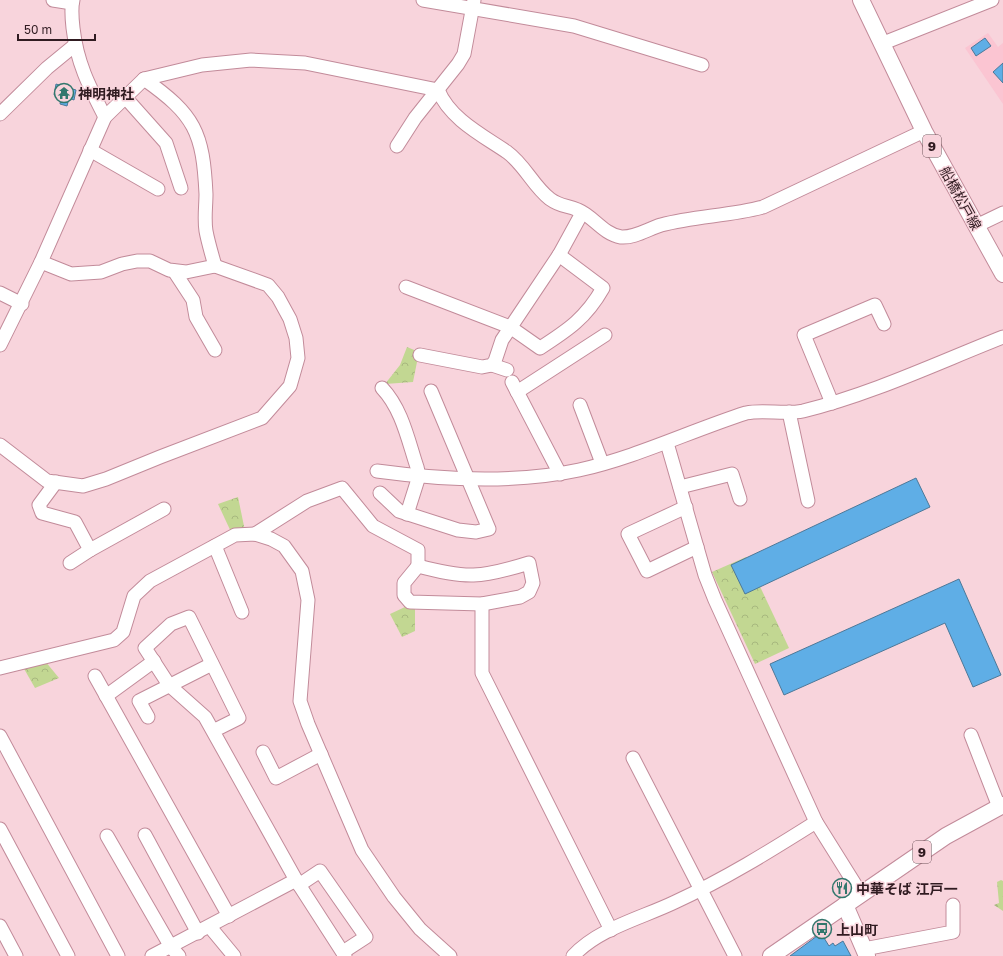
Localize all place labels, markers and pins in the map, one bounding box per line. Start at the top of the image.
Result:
temple icon: 神明神社 [53,82,75,104]
place label: 神明神社 [78,85,134,102]
restaurant icon: 中華そば 江戸一 [831,877,853,899]
place label: 中華そば 江戸一 [856,880,958,897]
bus stop icon: 上山町 [811,918,833,940]
place label: 上山町 [836,921,878,938]

